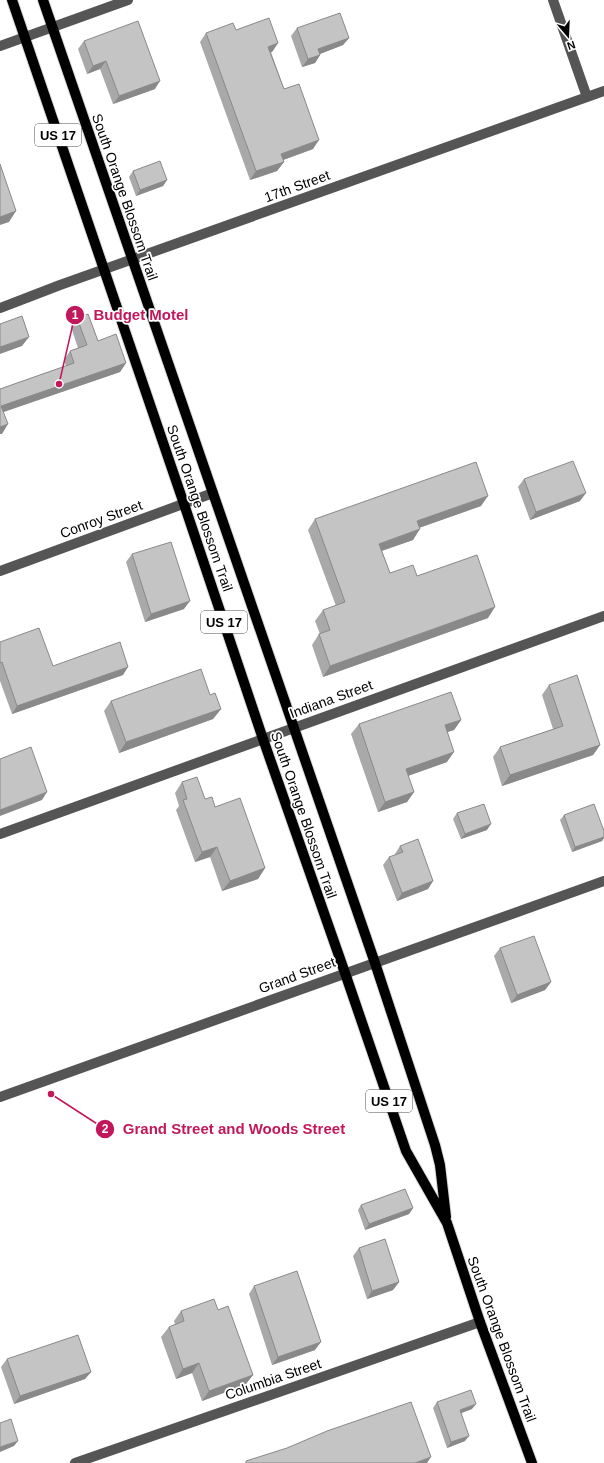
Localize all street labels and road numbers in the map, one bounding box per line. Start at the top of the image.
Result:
street label: South Orange Blossom Trail [89,112,161,282]
road number: US 17 [35,124,81,146]
street label: 17th Street [262,167,332,205]
street label: South Orange Blossom Trail [164,423,236,593]
street label: Conroy Street [58,497,144,541]
road number: US 17 [201,611,247,633]
street label: Indiana Street [287,677,375,721]
street label: South Orange Blossom Trail [268,730,340,900]
street label: Grand Street [257,954,337,996]
road number: US 17 [366,1090,412,1112]
street label: South Orange Blossom Trail [465,1254,539,1424]
street label: Columbia Street [223,1355,323,1403]

